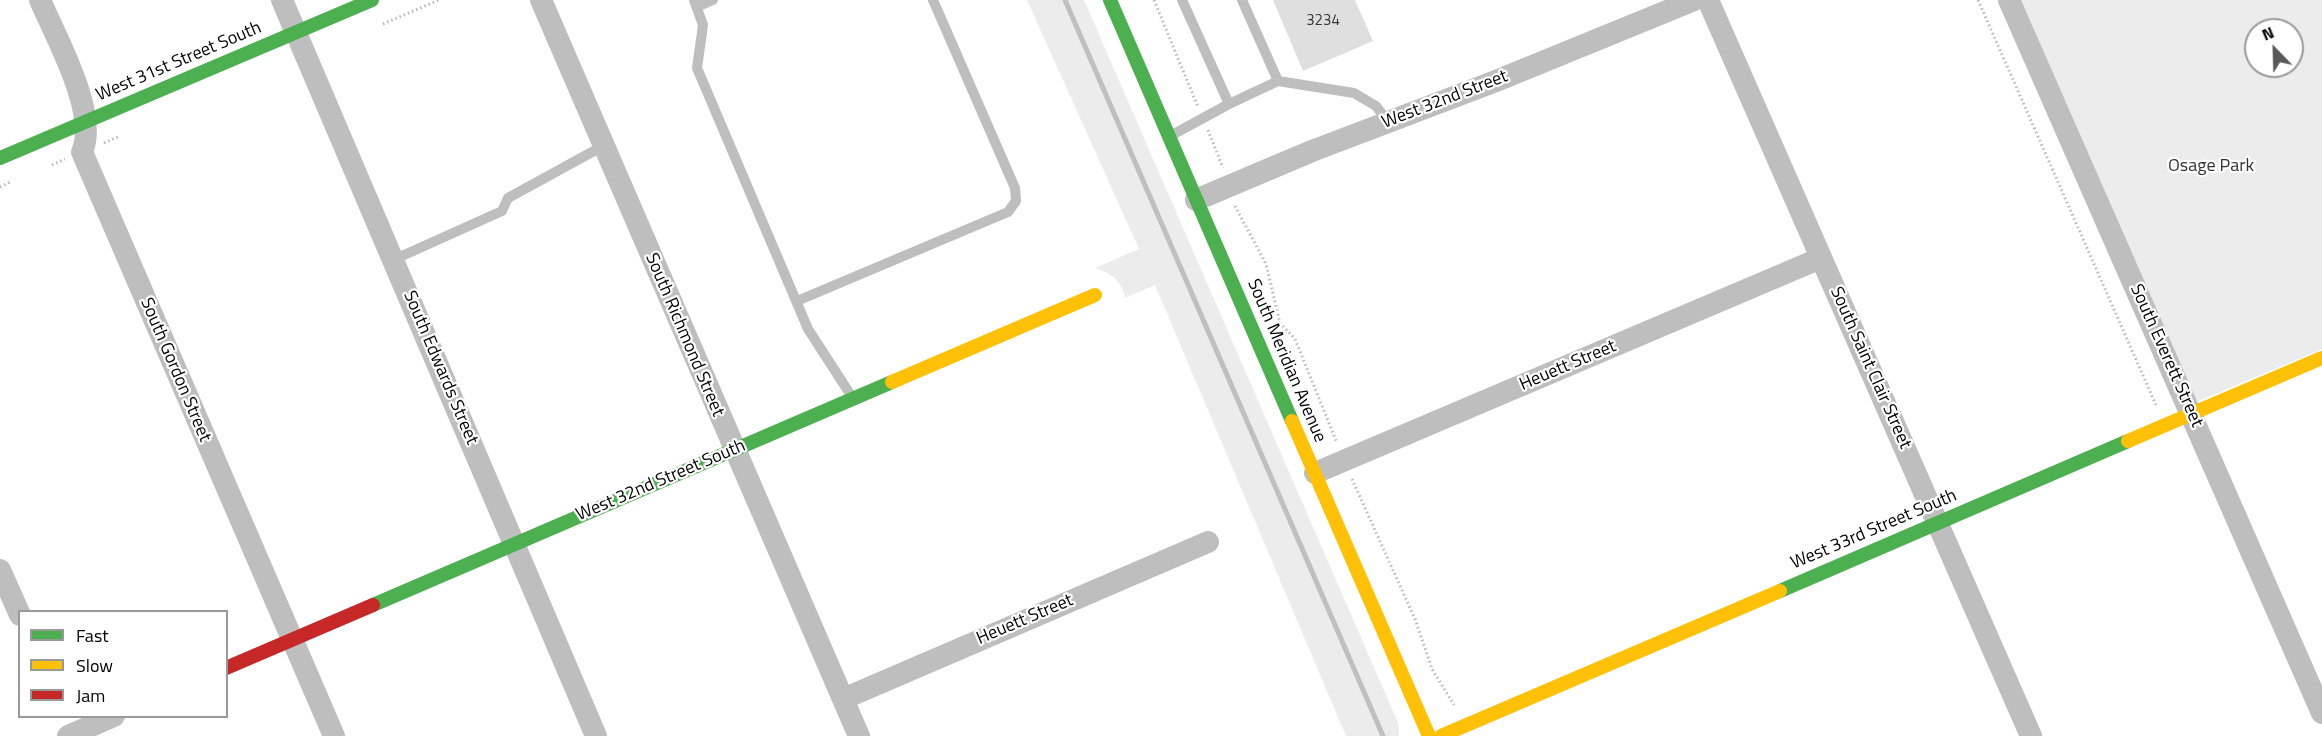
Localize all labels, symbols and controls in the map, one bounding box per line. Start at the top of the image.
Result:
house number: 3234 [1306,12,1340,30]
street label: West 31st Street South [93,17,265,107]
north arrow [2244,18,2304,78]
text: N [2258,20,2278,46]
street label: West 32nd Street [1379,66,1511,134]
park label: Osage Park [2168,156,2254,178]
street label: South Richmond Street [640,250,728,420]
street label: South Meridian Avenue [1242,276,1330,446]
street label: South Everett Street [2125,281,2207,431]
street label: South Saint Clair Street [1825,284,1915,452]
street label: South Edwards Street [398,288,482,448]
street label: South Gordon Street [135,295,215,445]
street label: Heuett Street [1516,336,1620,396]
street label: West 32nd Street South [573,436,749,526]
street label: West 33rd Street South [1788,485,1960,575]
street label: Heuett Street [973,590,1077,650]
legend [18,610,228,718]
text: Fast [76,622,109,649]
text: Slow [76,652,113,679]
text: Jam [76,682,105,709]

